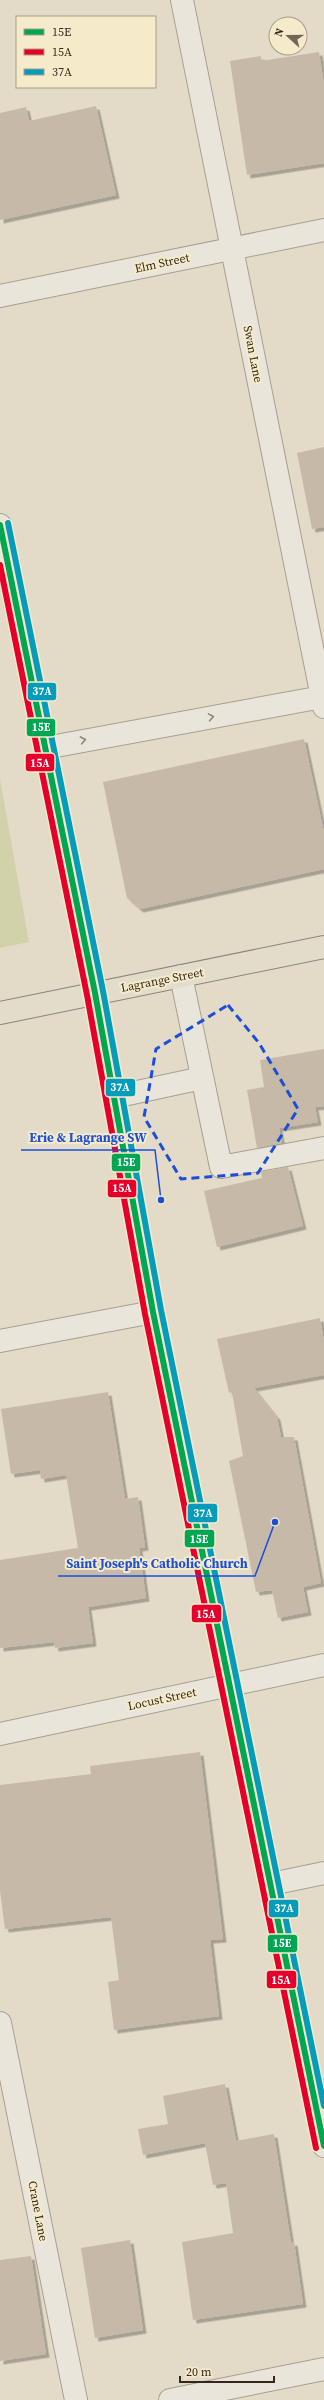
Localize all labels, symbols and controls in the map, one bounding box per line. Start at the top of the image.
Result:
legend [16,16,156,88]
north arrow [268,16,308,56]
text: 15E [52,24,71,40]
text: N [271,26,288,39]
text: 15A [52,44,72,60]
text: 37A [52,64,72,80]
street label: Elm Street [133,249,191,277]
street label: Swan Lane [240,324,266,384]
line badge: 37A [27,682,57,701]
text: 37A [32,684,52,699]
one-way arrow [208,713,214,721]
line badge: 15E [26,718,56,737]
text: 15E [32,720,51,735]
one-way arrow [80,736,87,745]
line badge: 15A [25,753,55,772]
text: 15A [30,756,50,771]
street label: Lagrange Street [119,964,205,996]
line badge: 37A [105,1078,136,1097]
text: 37A [110,1080,130,1095]
callout: Erie & Lagrange SW [21,1125,155,1150]
text: Erie & Lagrange SW [29,1129,147,1146]
line badge: 15E [111,1153,141,1172]
text: 15E [117,1155,136,1170]
line badge: 15A [107,1179,137,1198]
text: 15A [112,1181,132,1196]
line badge: 37A [187,1503,218,1523]
text: 37A [193,1506,213,1521]
line badge: 15E [184,1529,215,1548]
text: 15E [190,1532,209,1547]
callout: Saint Joseph's Catholic Church [58,1551,255,1576]
text: Saint Joseph's Catholic Church [66,1555,248,1572]
line badge: 15A [191,1604,222,1623]
text: 15A [196,1607,216,1622]
street label: Locust Street [126,1684,198,1714]
line badge: 37A [268,1899,299,1918]
text: 37A [274,1901,294,1916]
line badge: 15E [267,1934,298,1953]
text: 15E [273,1936,292,1951]
line badge: 15A [266,1970,297,1989]
text: 15A [271,1973,291,1988]
street label: Crane Lane [24,2179,52,2243]
scale bar [180,2358,274,2384]
text: 20 m [186,2364,212,2380]

